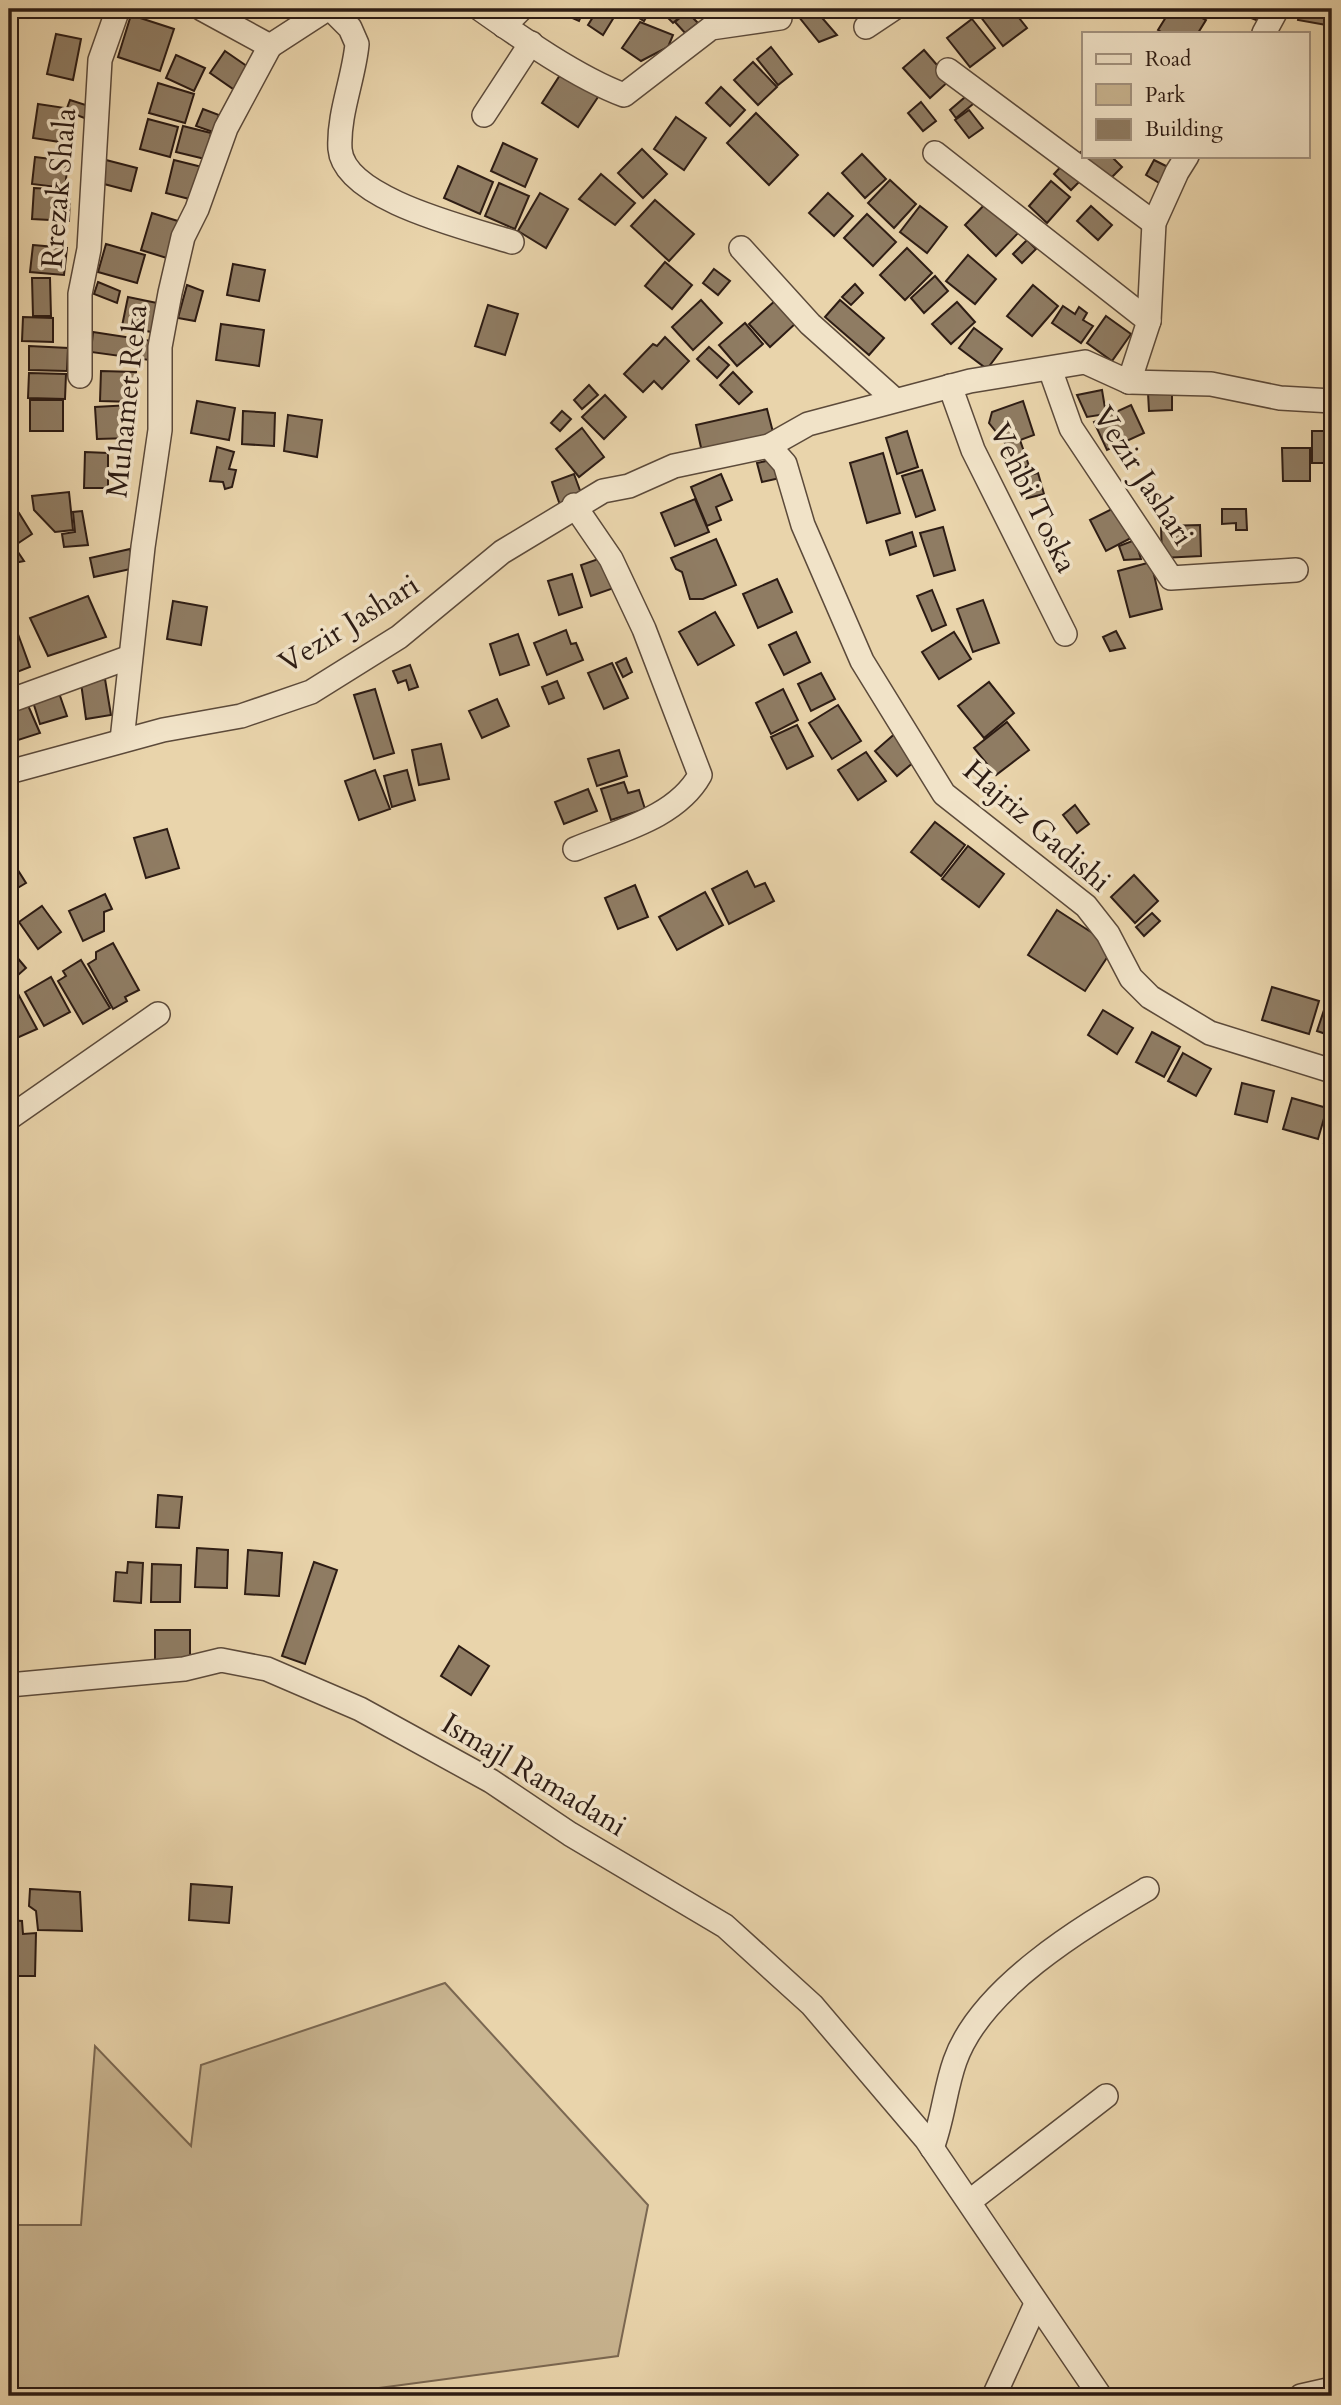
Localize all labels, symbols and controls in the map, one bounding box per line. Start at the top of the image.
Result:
legend [1082,32,1310,158]
text: Road [1145,45,1191,74]
text: Park [1145,81,1186,110]
street label: Rrezak Shala [32,106,86,270]
text: Building [1145,115,1223,144]
street label: Muhamet Reka [96,302,158,500]
street label: Vezir Jashari [1083,398,1203,554]
street label: Vehbi Toska [979,416,1087,580]
street label: Vezir Jashari [271,565,427,683]
street label: Hajriz Gadishi [954,750,1120,902]
street label: Ismajl Ramadani [434,1704,634,1846]

